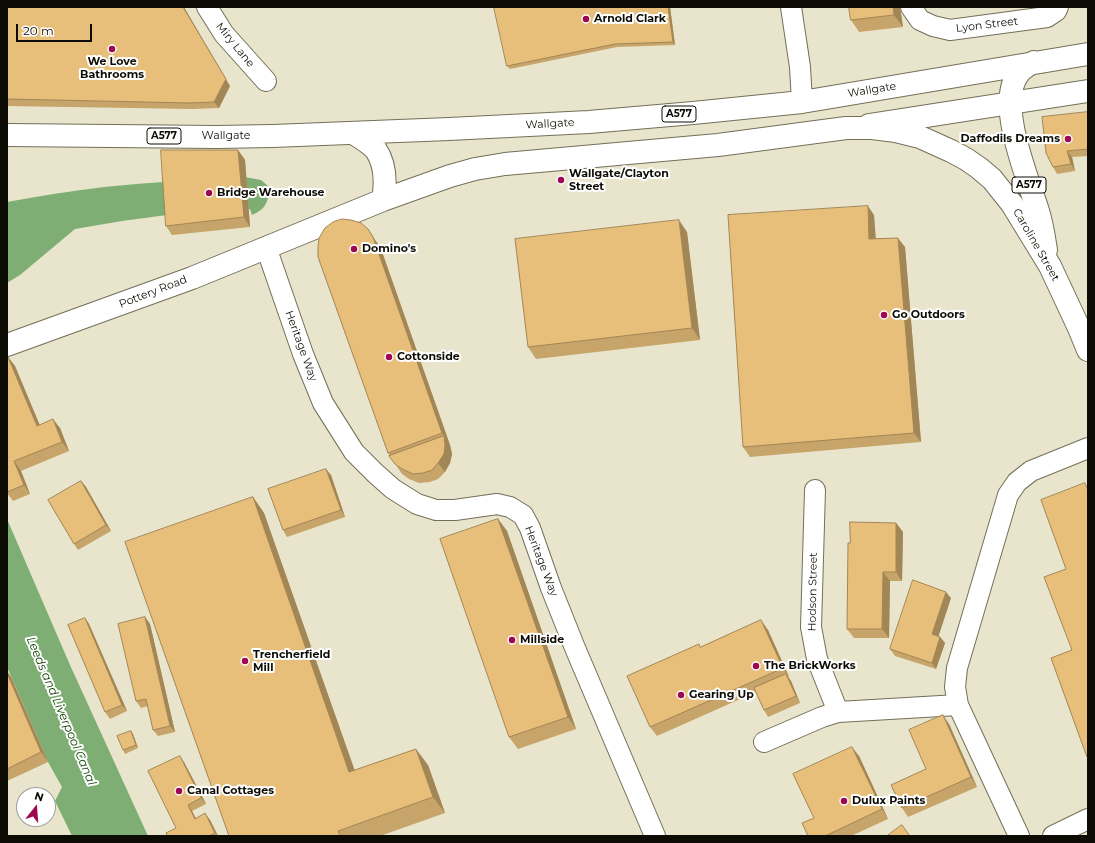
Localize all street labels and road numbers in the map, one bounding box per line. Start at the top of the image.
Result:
street label: Lyon Street [955,15,1019,35]
street label: Miry Lane [213,20,257,70]
street label: Wallgate [847,80,897,100]
road number: A577 [662,106,696,122]
street label: Wallgate [525,116,575,132]
road number: A577 [147,128,181,144]
street label: Wallgate [202,129,250,143]
road number: A577 [1012,177,1046,193]
street label: Caroline Street [1010,206,1062,284]
street label: Pottery Road [117,273,189,311]
street label: Heritage Way [282,309,320,383]
street label: Heritage Way [522,524,560,598]
street label: Hodson Street [806,552,820,632]

